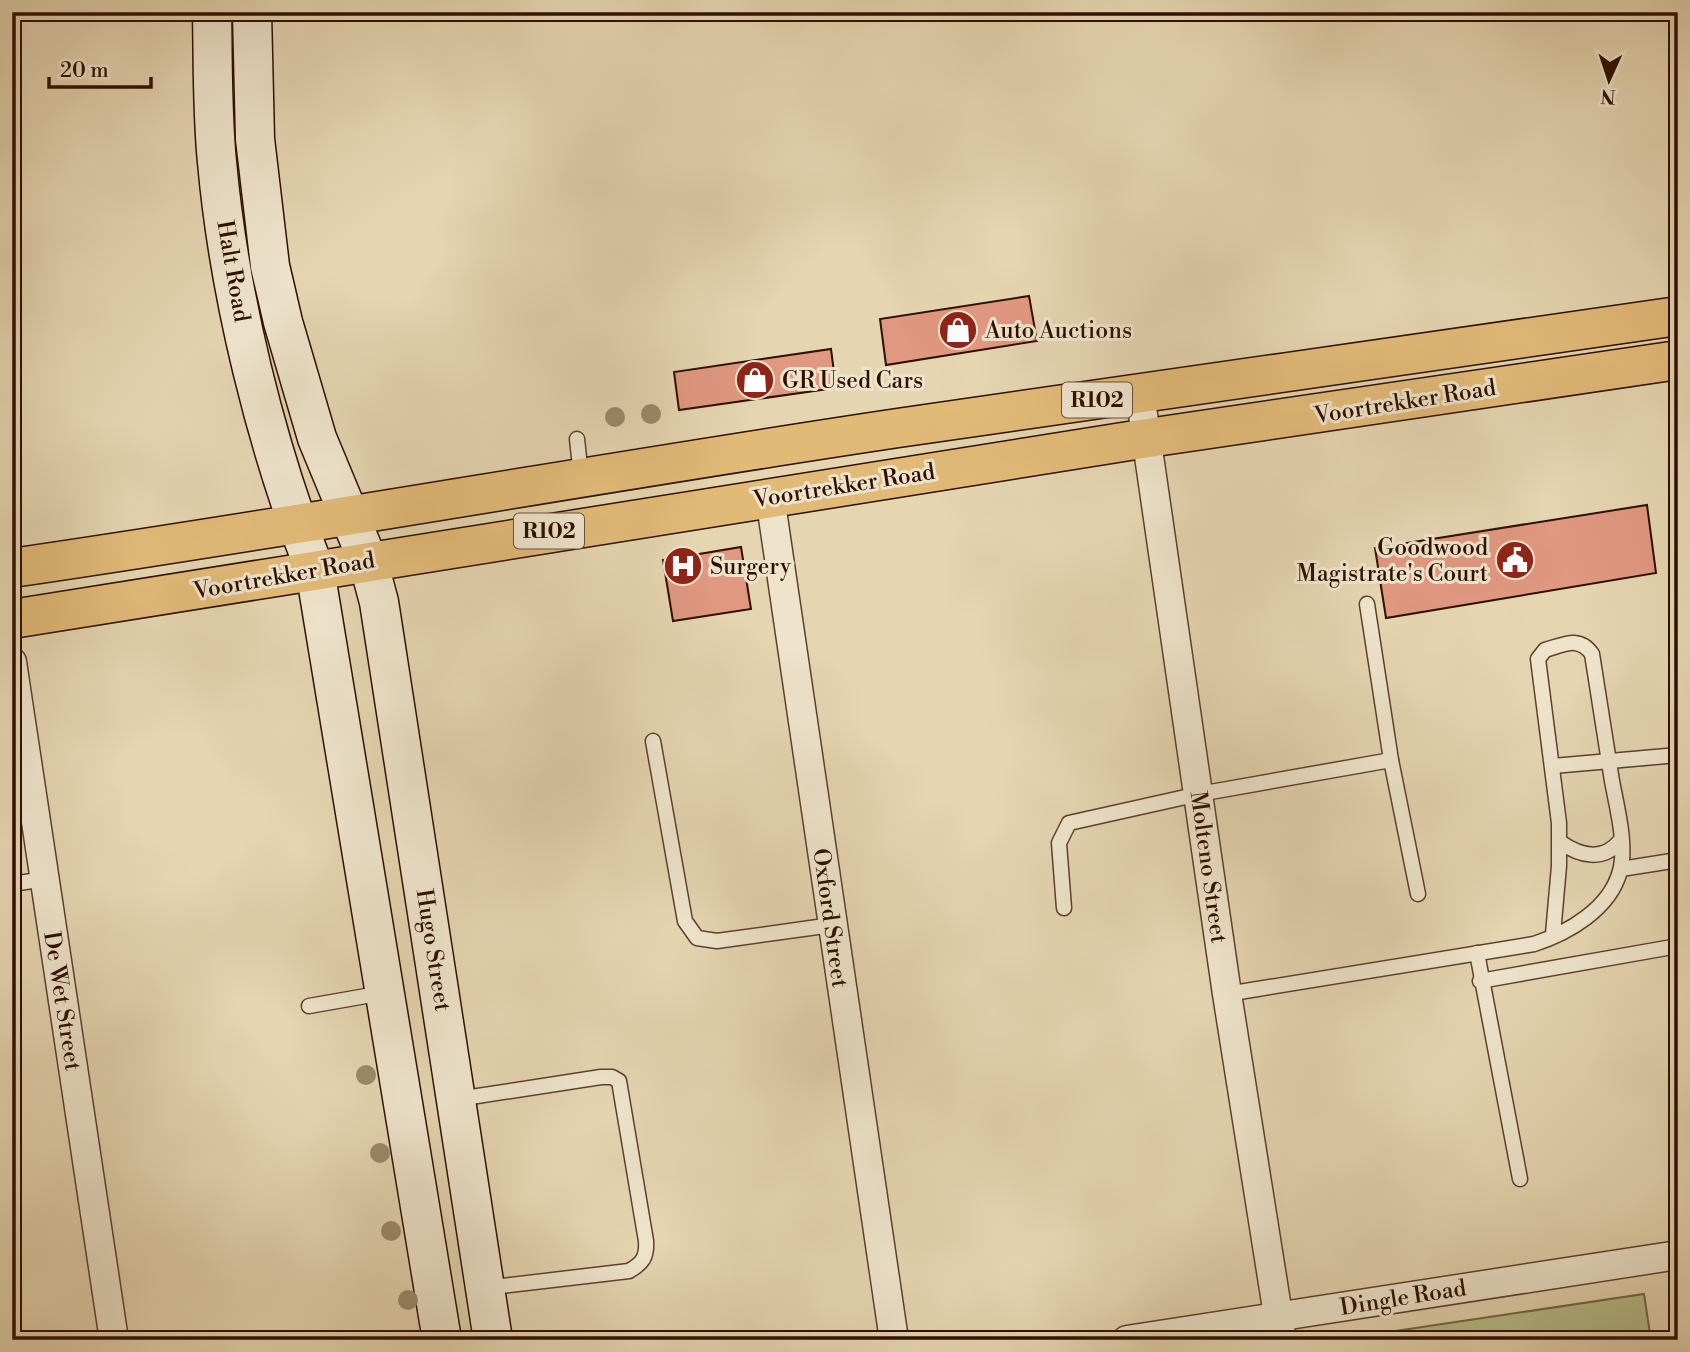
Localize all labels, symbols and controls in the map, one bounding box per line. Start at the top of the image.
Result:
scale bar [49,46,150,90]
north arrow [1574,46,1644,116]
text: 20 m [60,58,109,84]
text: N [1600,84,1616,108]
street label: Halt Road [210,218,256,324]
shop icon: Auto Auctions [937,309,979,351]
place label: Auto Auctions [984,317,1132,345]
shop icon: GR Used Cars [734,359,776,401]
place label: GR Used Cars [782,367,923,395]
street label: Voortrekker Road [1311,374,1498,430]
road number: R102 [1062,382,1132,418]
street label: Voortrekker Road [750,458,937,514]
road number: R102 [514,514,584,548]
place label: Goodwood Magistrate's Court [1297,534,1488,588]
public building icon: Goodwood Magistrate's Court [1494,539,1536,581]
hospital icon: Surgery [662,545,704,587]
street label: Voortrekker Road [190,546,377,606]
place label: Surgery [710,553,792,581]
street label: Molteno Street [1183,789,1233,945]
street label: Oxford Street [806,847,854,990]
street label: Hugo Street [410,887,457,1013]
street label: De Wet Street [37,930,87,1073]
street label: Dingle Road [1338,1274,1468,1322]

